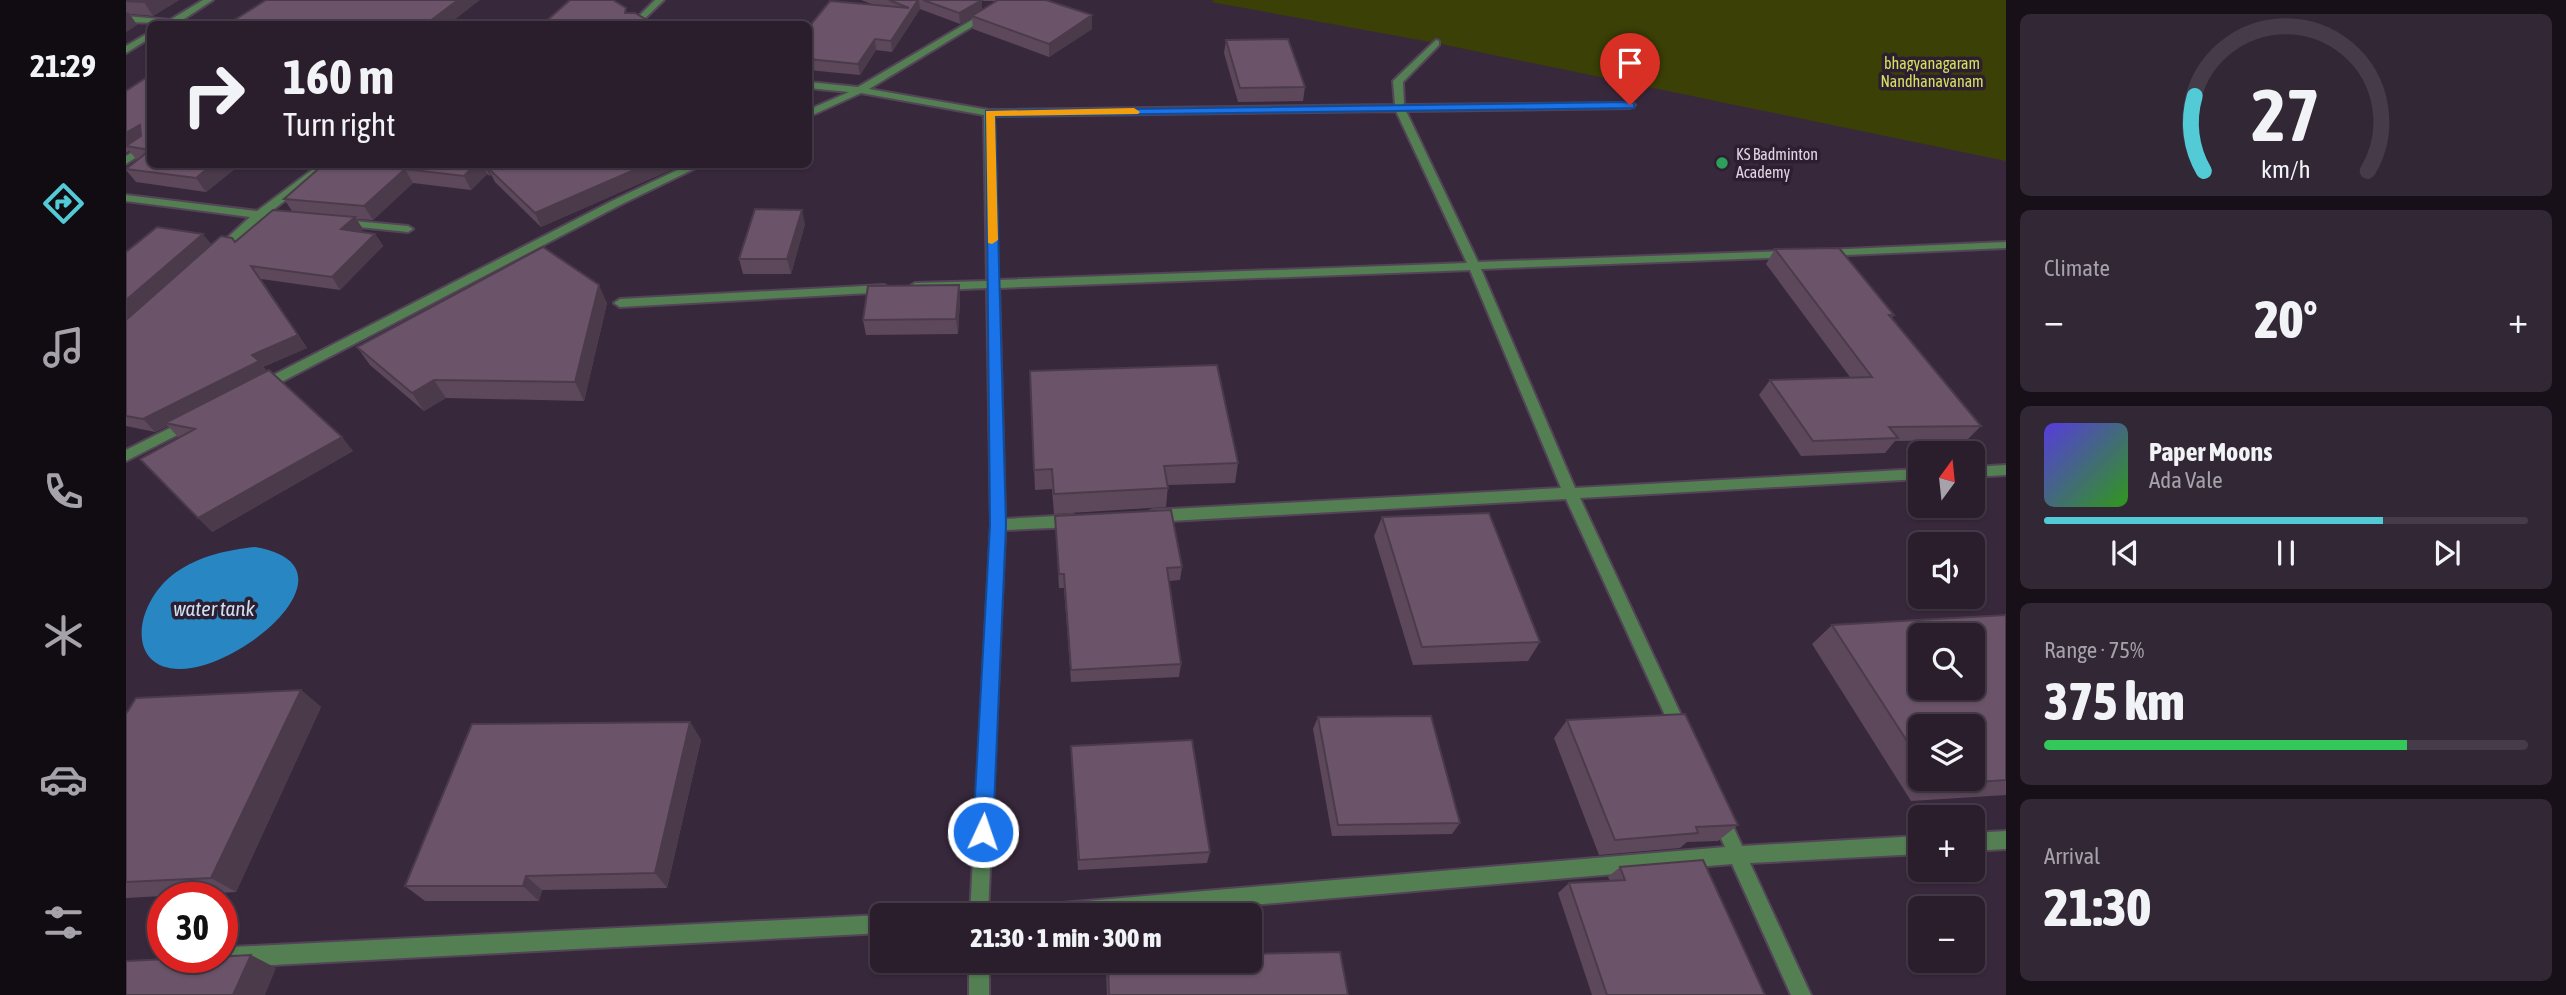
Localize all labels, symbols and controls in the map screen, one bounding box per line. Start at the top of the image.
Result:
pin [1600,33,1660,105]
icon: arrive [1611,44,1649,82]
text: 21:29 [30,47,96,84]
text: 160 m [283,48,394,104]
icon: right [168,49,259,140]
park label: bhagyanagaram Nandhanavanam [1880,54,1984,90]
text: 27 [2252,73,2320,156]
text: Turn right [283,106,396,143]
place label: KS Badminton Academy [1736,145,1818,182]
marker: KS Badminton Academy [1714,155,1730,171]
text: km/h [2261,155,2311,183]
icon: directions [39,179,88,228]
text: Climate [2044,255,2110,281]
text: 20° [2254,289,2318,349]
text: − [2044,298,2064,341]
text: + [2508,298,2528,341]
icon: music [39,323,88,372]
text: Paper Moons [2149,437,2272,467]
north arrow [1908,441,1984,518]
map controls [1908,441,1985,973]
icon: phone [39,467,88,516]
text: Ada Vale [2149,467,2223,493]
button: sound [1908,532,1985,609]
icon: previous [2106,534,2144,572]
icon: pause [2267,534,2305,572]
icon: next [2428,534,2466,572]
water label: water tank [173,596,256,620]
icon: climate [39,611,88,660]
button: search [1908,623,1985,700]
text: Range · 75% [2044,637,2144,663]
text: 375 km [2044,671,2185,731]
button: layers [1908,714,1985,791]
icon: car [39,755,88,804]
position arrow [946,795,1020,869]
button: + [1908,805,1985,882]
text: Arrival [2044,843,2100,869]
text: 21:30 [2044,877,2151,937]
speed limit sign: 30 [147,882,238,973]
button: − [1908,896,1985,973]
icon: filters [39,898,88,947]
text: 21:30 · 1 min · 300 m [971,923,1161,953]

